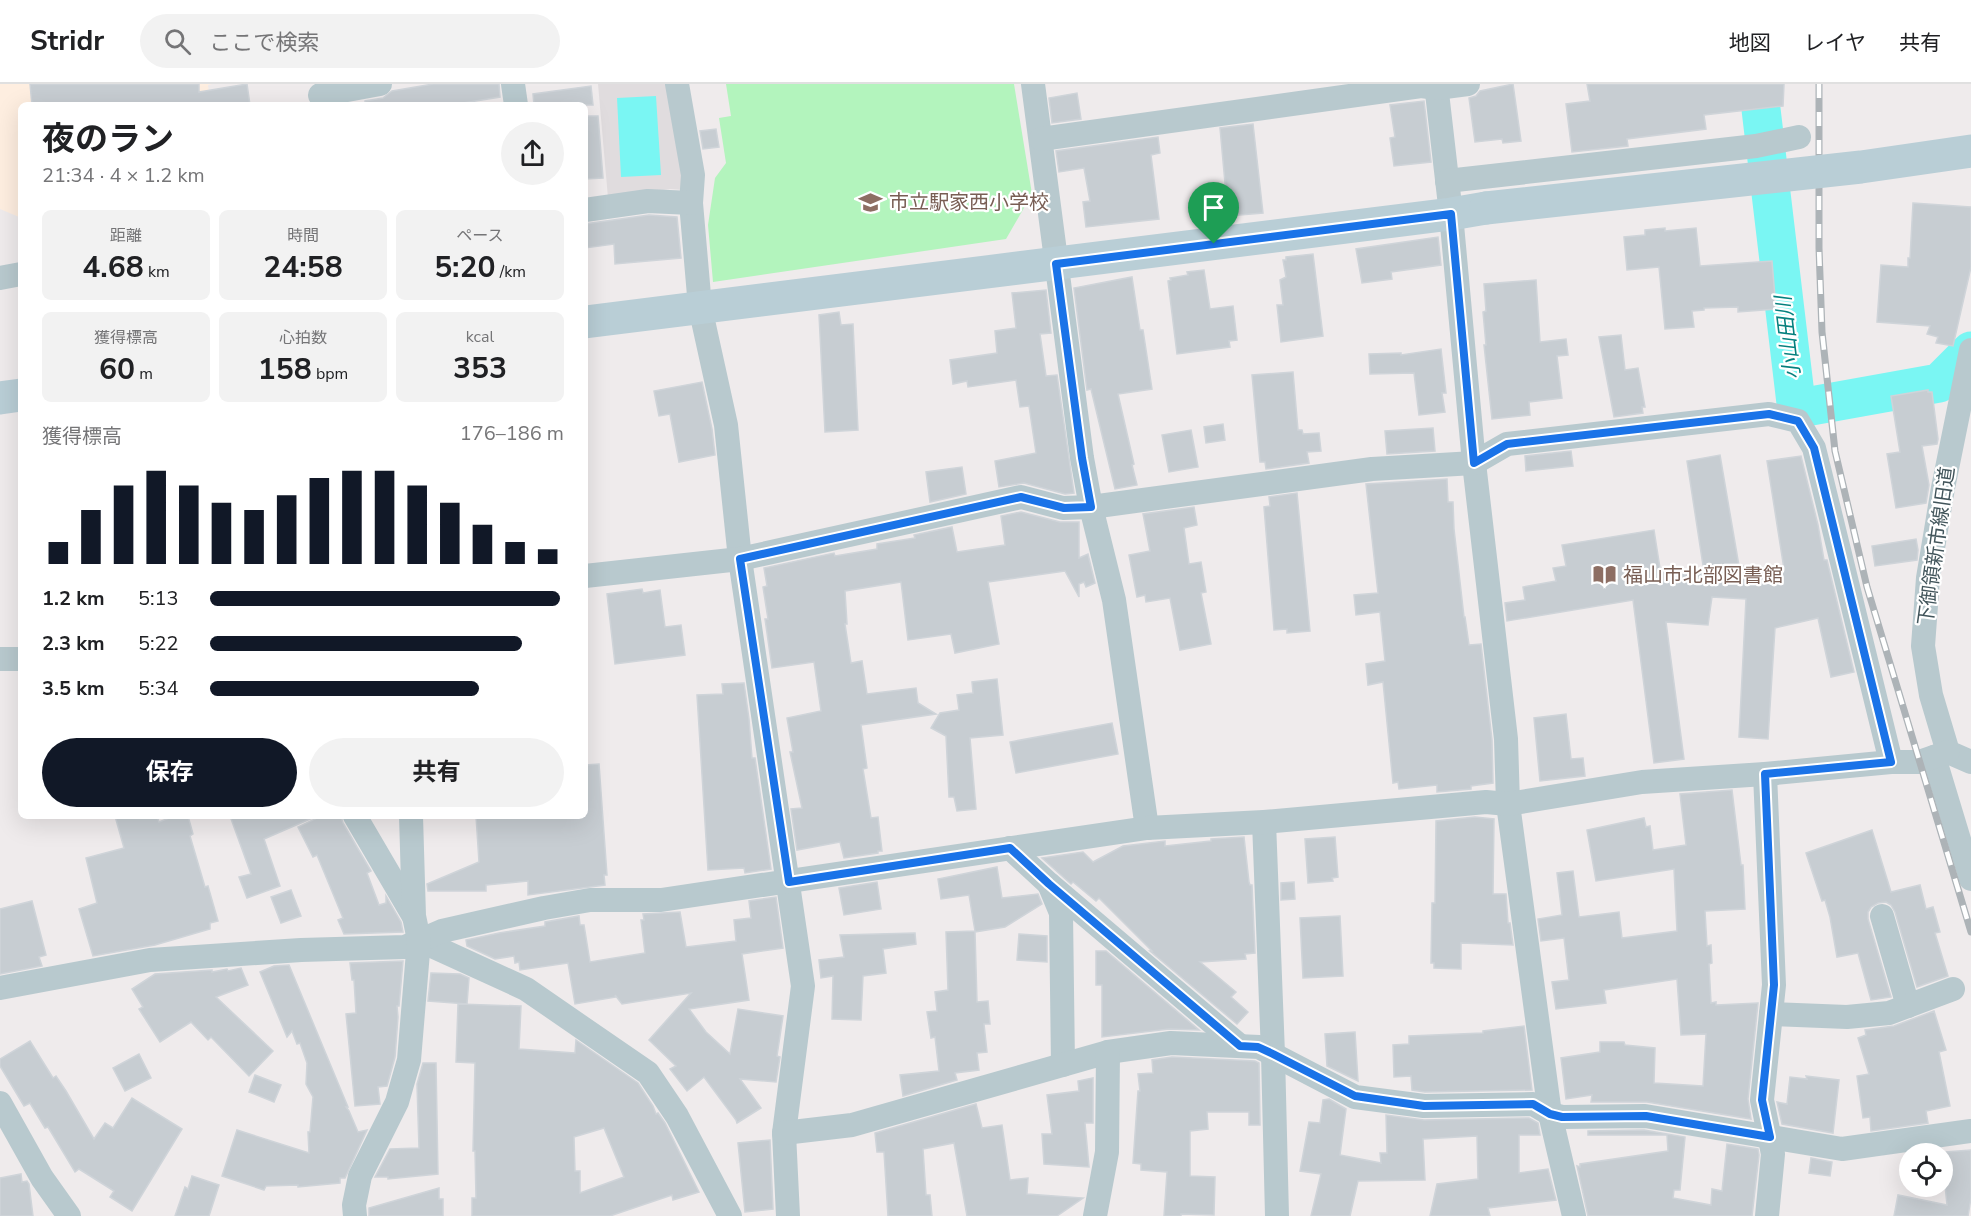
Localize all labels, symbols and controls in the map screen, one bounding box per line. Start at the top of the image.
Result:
search box [140,14,560,68]
text: Stridr [30,22,104,60]
icon: search [161,25,194,58]
text: ここで検索 [209,28,319,58]
text: 地図 [1729,29,1771,57]
text: レイヤ [1804,29,1866,57]
text: 共有 [1899,29,1941,57]
text: 夜のラン [42,117,174,162]
button: share [501,122,564,185]
text: 21:34 · 4 × 1.2 km [42,162,205,189]
pin [1188,182,1239,244]
school or university icon: 市立駅家西小学校 [858,189,884,215]
place label: 市立駅家西小学校 [889,189,1049,216]
icon: arrive [1197,191,1230,224]
text: 距離 [110,225,142,247]
text: 時間 [287,225,319,247]
text: ペース [456,225,504,247]
text: 4.68 [82,247,144,288]
text: 24:58 [263,247,343,288]
text: 5:20 [434,247,496,288]
text: km [144,261,170,283]
text: /km [496,261,526,283]
water label: 小山田川 [1769,293,1807,381]
text: kcal [466,326,494,348]
text: 獲得標高 [94,327,158,349]
text: 心拍数 [279,327,327,349]
text: 353 [453,348,507,389]
text: 60 [99,349,135,390]
text: 158 [258,349,312,390]
text: m [135,363,153,385]
text: bpm [312,363,348,385]
text: 176–186 m [460,420,564,447]
text: 獲得標高 [42,423,122,450]
street label: 下御領新市線旧道 [1912,465,1961,627]
library icon: 福山市北部図書館 [1592,562,1618,588]
place label: 福山市北部図書館 [1623,562,1783,589]
text: 1.2 km [42,585,105,612]
text: 5:13 [138,585,179,612]
text: 2.3 km [42,630,105,657]
text: 5:22 [138,630,179,657]
text: 3.5 km [42,675,105,702]
text: 5:34 [138,675,179,702]
button: 保存 [42,738,297,807]
button: 共有 [309,738,564,807]
map controls [1899,1143,1953,1197]
button: locate [1899,1143,1953,1197]

